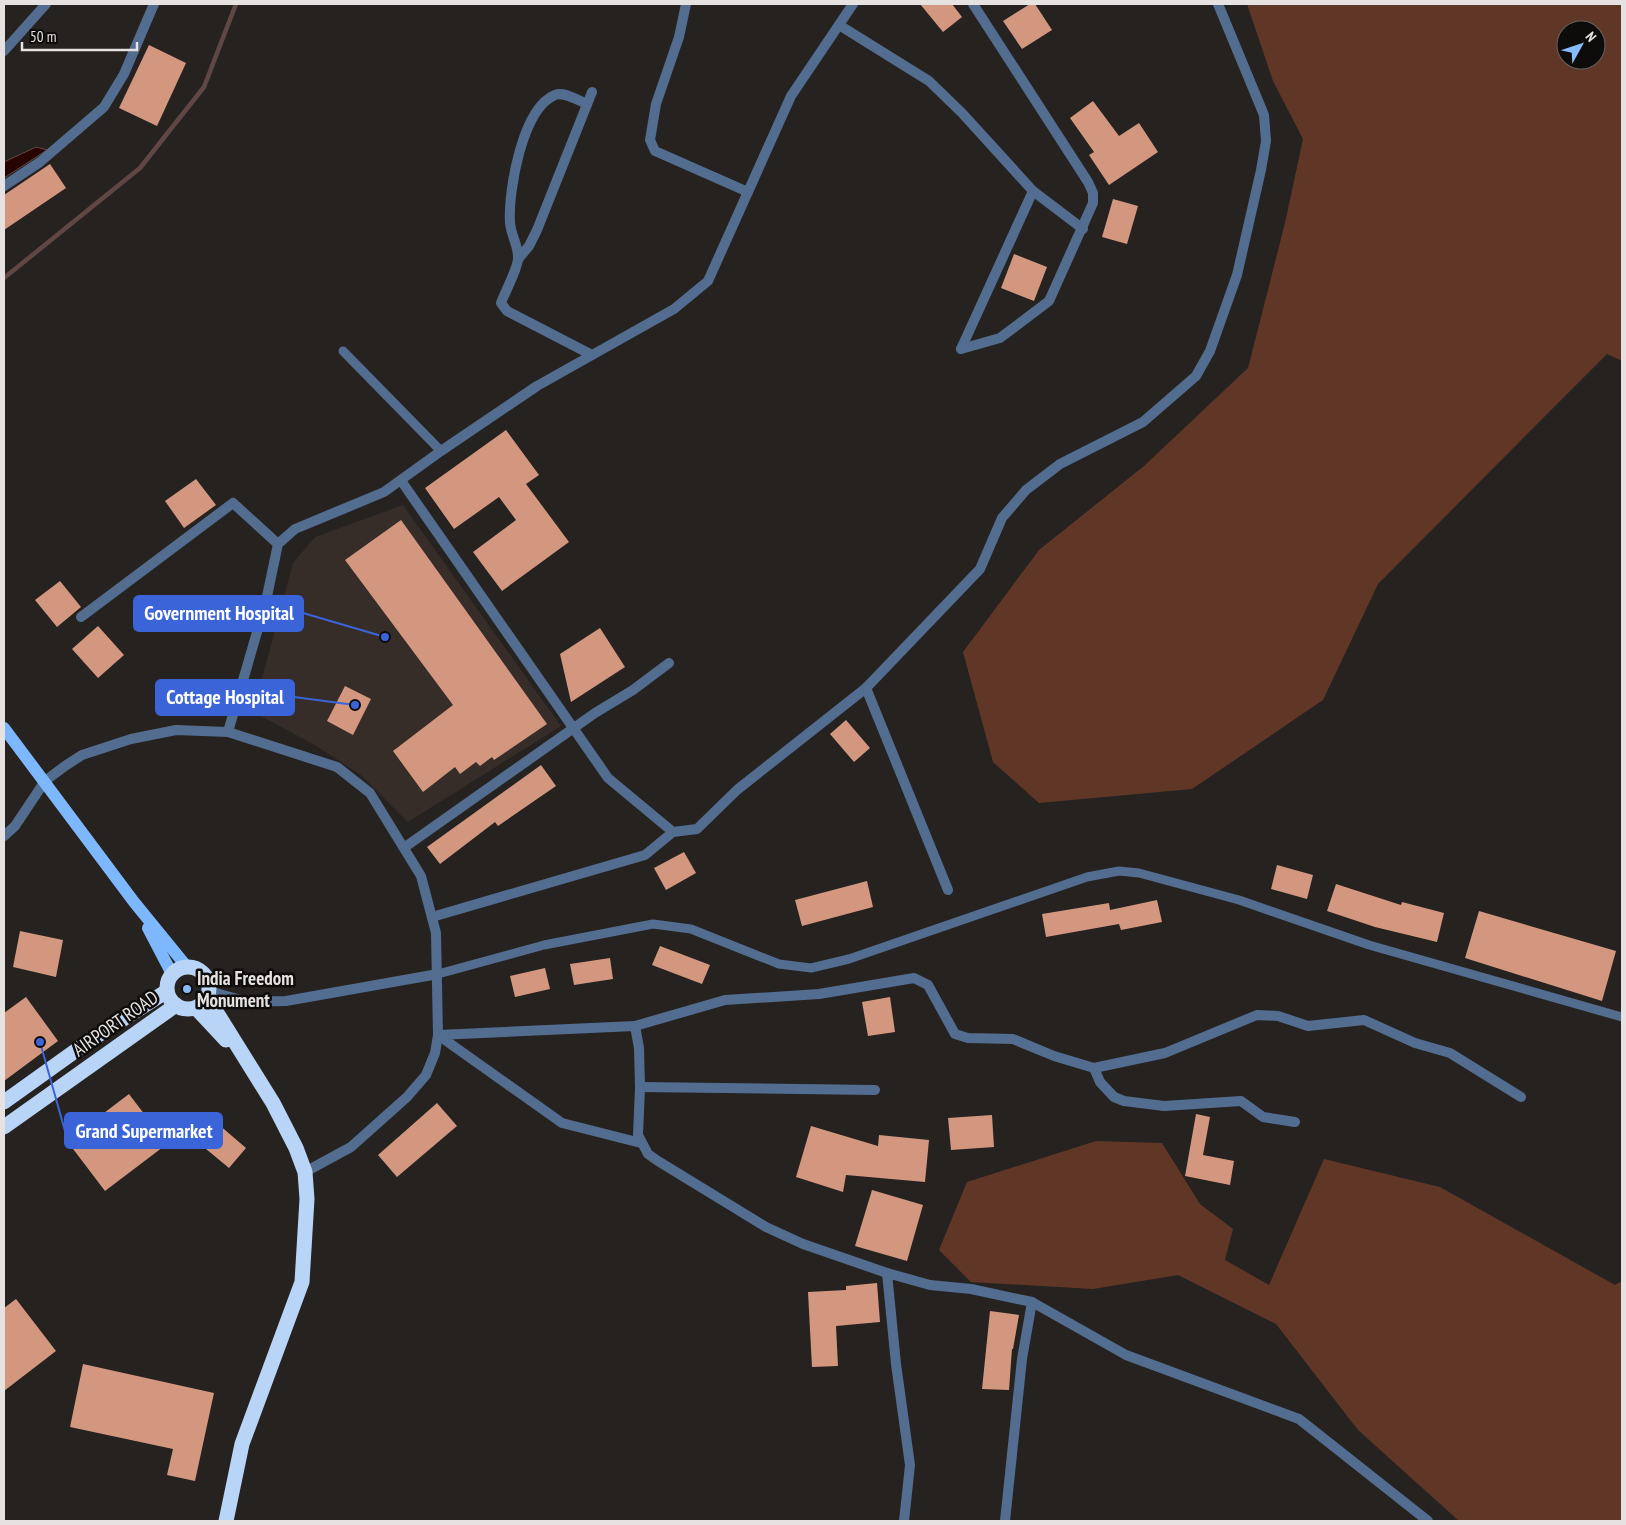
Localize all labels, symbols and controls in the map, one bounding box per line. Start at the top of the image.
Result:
scale bar [22,20,138,52]
north arrow [1556,20,1606,70]
text: 50 m [30,27,56,46]
text: N [1582,28,1600,45]
callout: Government Hospital [134,596,303,631]
text: Government Hospital [144,600,294,626]
callout: Cottage Hospital [156,680,294,715]
text: Cottage Hospital [166,684,284,710]
place label: India Freedom Monument [197,966,294,1012]
marker: India Freedom Monument [181,983,193,995]
street label: AIRPORT ROAD [68,985,162,1061]
callout: Grand Supermarket [65,1113,222,1148]
text: Grand Supermarket [76,1118,213,1144]

